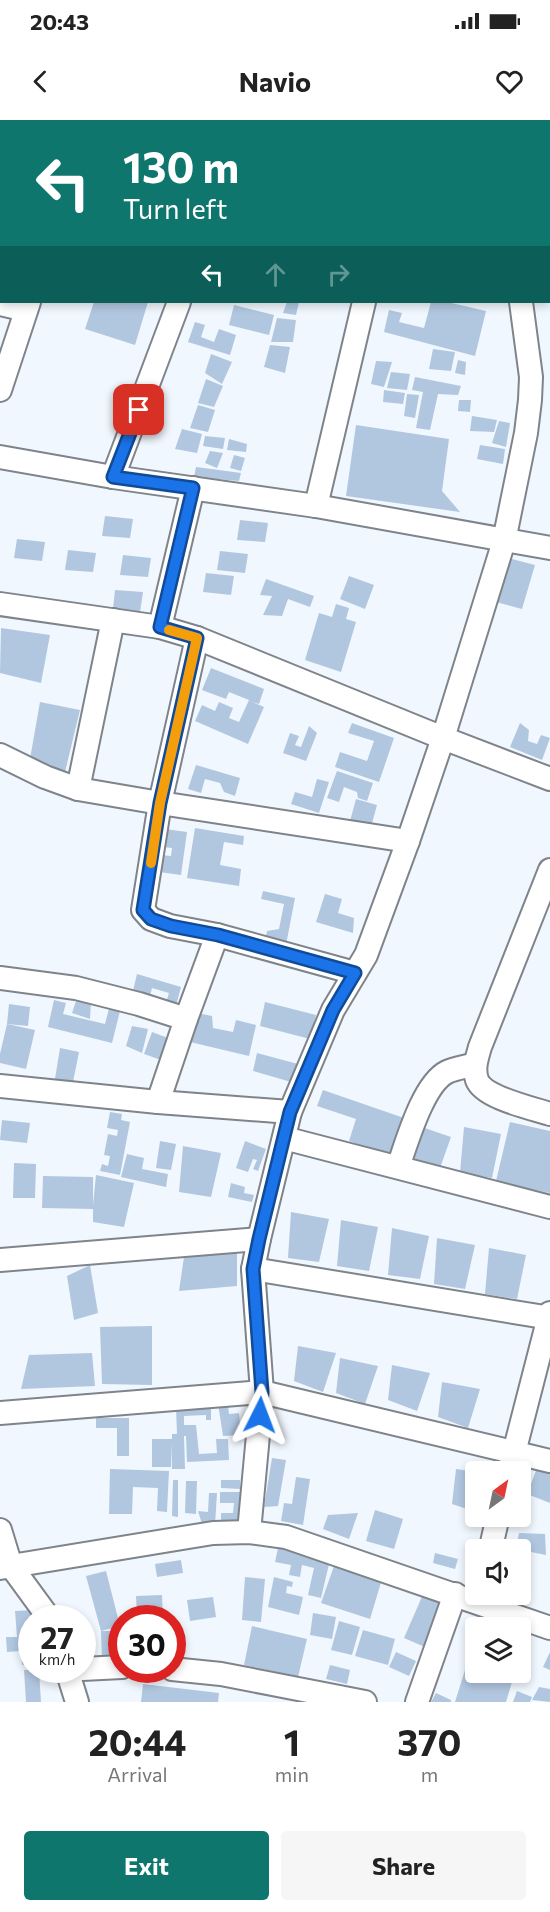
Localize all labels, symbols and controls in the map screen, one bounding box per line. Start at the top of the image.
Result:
text: 20:43 [30,8,89,35]
icon: back [24,65,57,98]
text: Navio [239,65,311,98]
icon: heart [493,65,526,98]
text: 130 m [123,140,239,192]
icon: left [24,144,102,222]
text: Turn left [123,192,227,225]
icon: left [196,258,229,291]
icon: ahead [259,258,292,291]
icon: right [322,258,355,291]
pin [113,384,164,435]
icon: arrive [122,393,155,426]
position arrow [228,1383,292,1447]
north arrow [465,1461,531,1527]
map controls [465,1461,531,1683]
button: sound [465,1539,531,1605]
speed limit sign: 30 [108,1605,186,1683]
button: layers [465,1617,531,1683]
text: 27 [40,1618,74,1655]
text: km/h [39,1650,75,1668]
text: 20:44 [88,1719,186,1763]
text: 1 [284,1719,300,1763]
text: 370 [397,1719,461,1763]
text: Arrival [107,1762,168,1786]
text: min [275,1762,309,1786]
text: m [421,1762,438,1786]
button: Exit [24,1831,269,1900]
button: Share [281,1831,526,1900]

